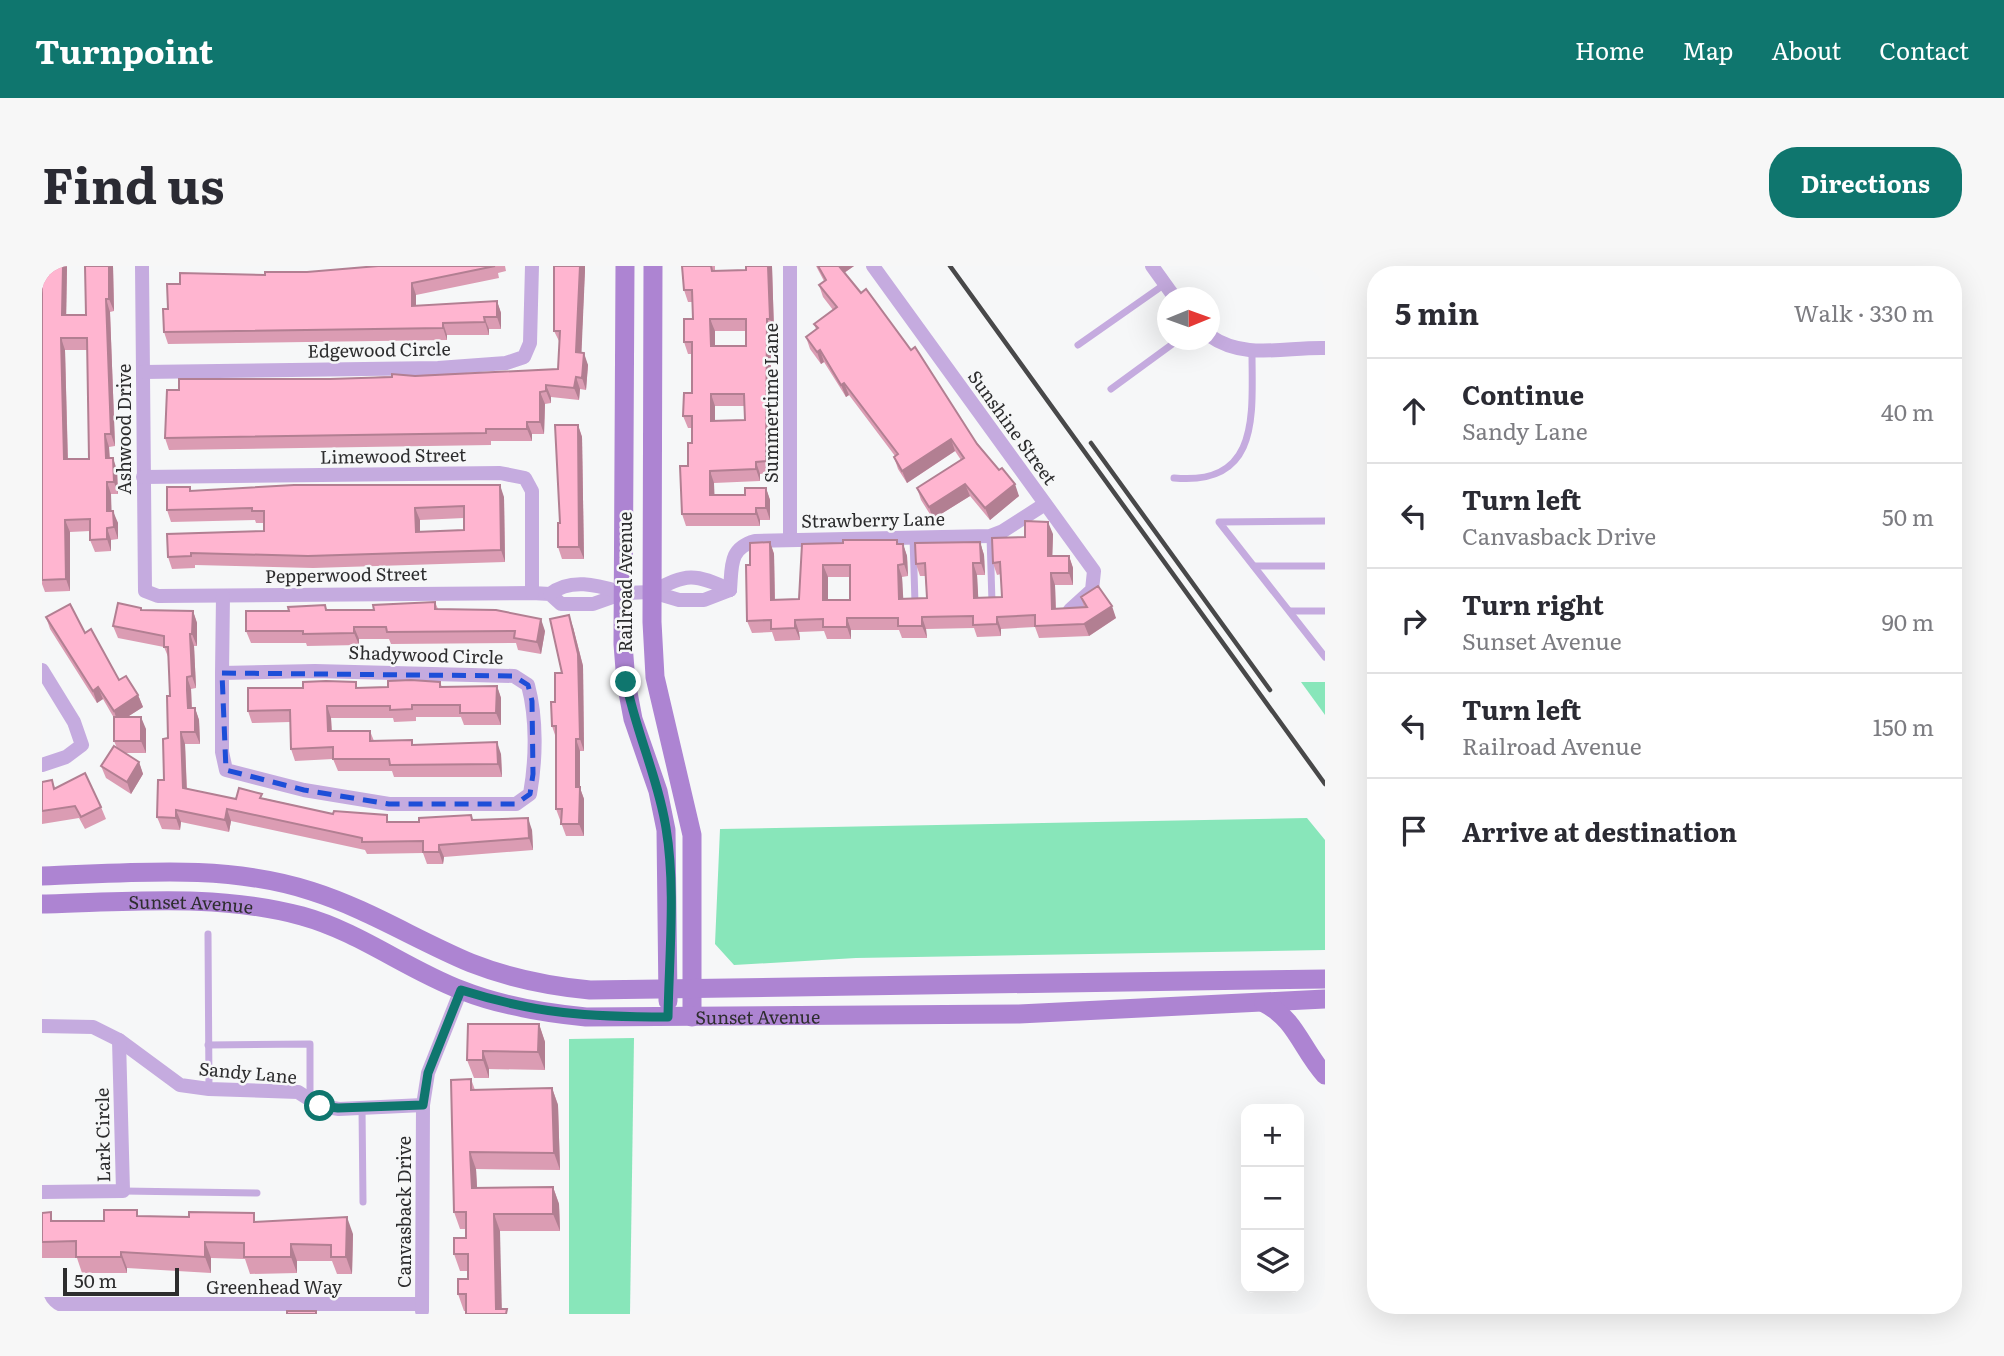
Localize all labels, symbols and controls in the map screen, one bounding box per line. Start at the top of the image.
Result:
text: Turnpoint [35,25,213,74]
text: Home [1575,32,1644,67]
text: Map [1682,32,1733,67]
text: About [1771,32,1841,67]
text: Contact [1879,32,1969,67]
text: Find us [42,146,225,219]
button: Directions [1769,147,1962,218]
north arrow [1157,287,1220,350]
text: 5 min [1395,290,1479,334]
text: Walk · 330 m [1794,295,1934,329]
street label: Summertime Lane [757,323,784,483]
street label: Edgewood Circle [307,334,451,364]
street label: Ashwood Drive [110,364,137,494]
street label: Sunshine Street [962,364,1064,491]
text: Continue [1462,374,1584,413]
icon: ahead [1395,392,1433,430]
text: 40 m [1881,394,1934,428]
text: Sandy Lane [1462,413,1588,447]
street label: Limewood Street [320,440,467,470]
text: Turn left [1462,479,1581,518]
icon: left [1395,497,1433,535]
text: 50 m [1882,499,1934,533]
street label: Strawberry Lane [801,504,945,534]
street label: Railroad Avenue [611,512,638,652]
text: Canvasback Drive [1462,518,1656,552]
street label: Pepperwood Street [265,559,428,589]
text: Turn right [1462,584,1604,623]
icon: right [1395,602,1433,640]
text: 90 m [1882,604,1934,638]
text: Sunset Avenue [1462,623,1622,657]
street label: Shadywood Circle [348,638,504,670]
route end [610,666,641,697]
text: Turn left [1462,689,1581,728]
icon: left [1395,707,1433,745]
text: 150 m [1873,709,1934,743]
text: Railroad Avenue [1462,728,1642,762]
text: Arrive at destination [1462,811,1737,850]
icon: arrive [1395,812,1433,850]
street label: Sunset Avenue [128,887,255,919]
street label: Sunset Avenue [695,1002,820,1030]
street label: Sandy Lane [198,1054,298,1090]
street label: Lark Circle [88,1087,116,1183]
route start [304,1090,335,1121]
map controls [1241,1104,1304,1293]
button: + [1241,1104,1304,1167]
street label: Canvasback Drive [390,1136,417,1288]
button: − [1241,1167,1304,1230]
button: layers [1241,1230,1304,1293]
scale bar [63,1265,178,1297]
text: 50 m [74,1266,117,1294]
street label: Greenhead Way [206,1273,343,1300]

